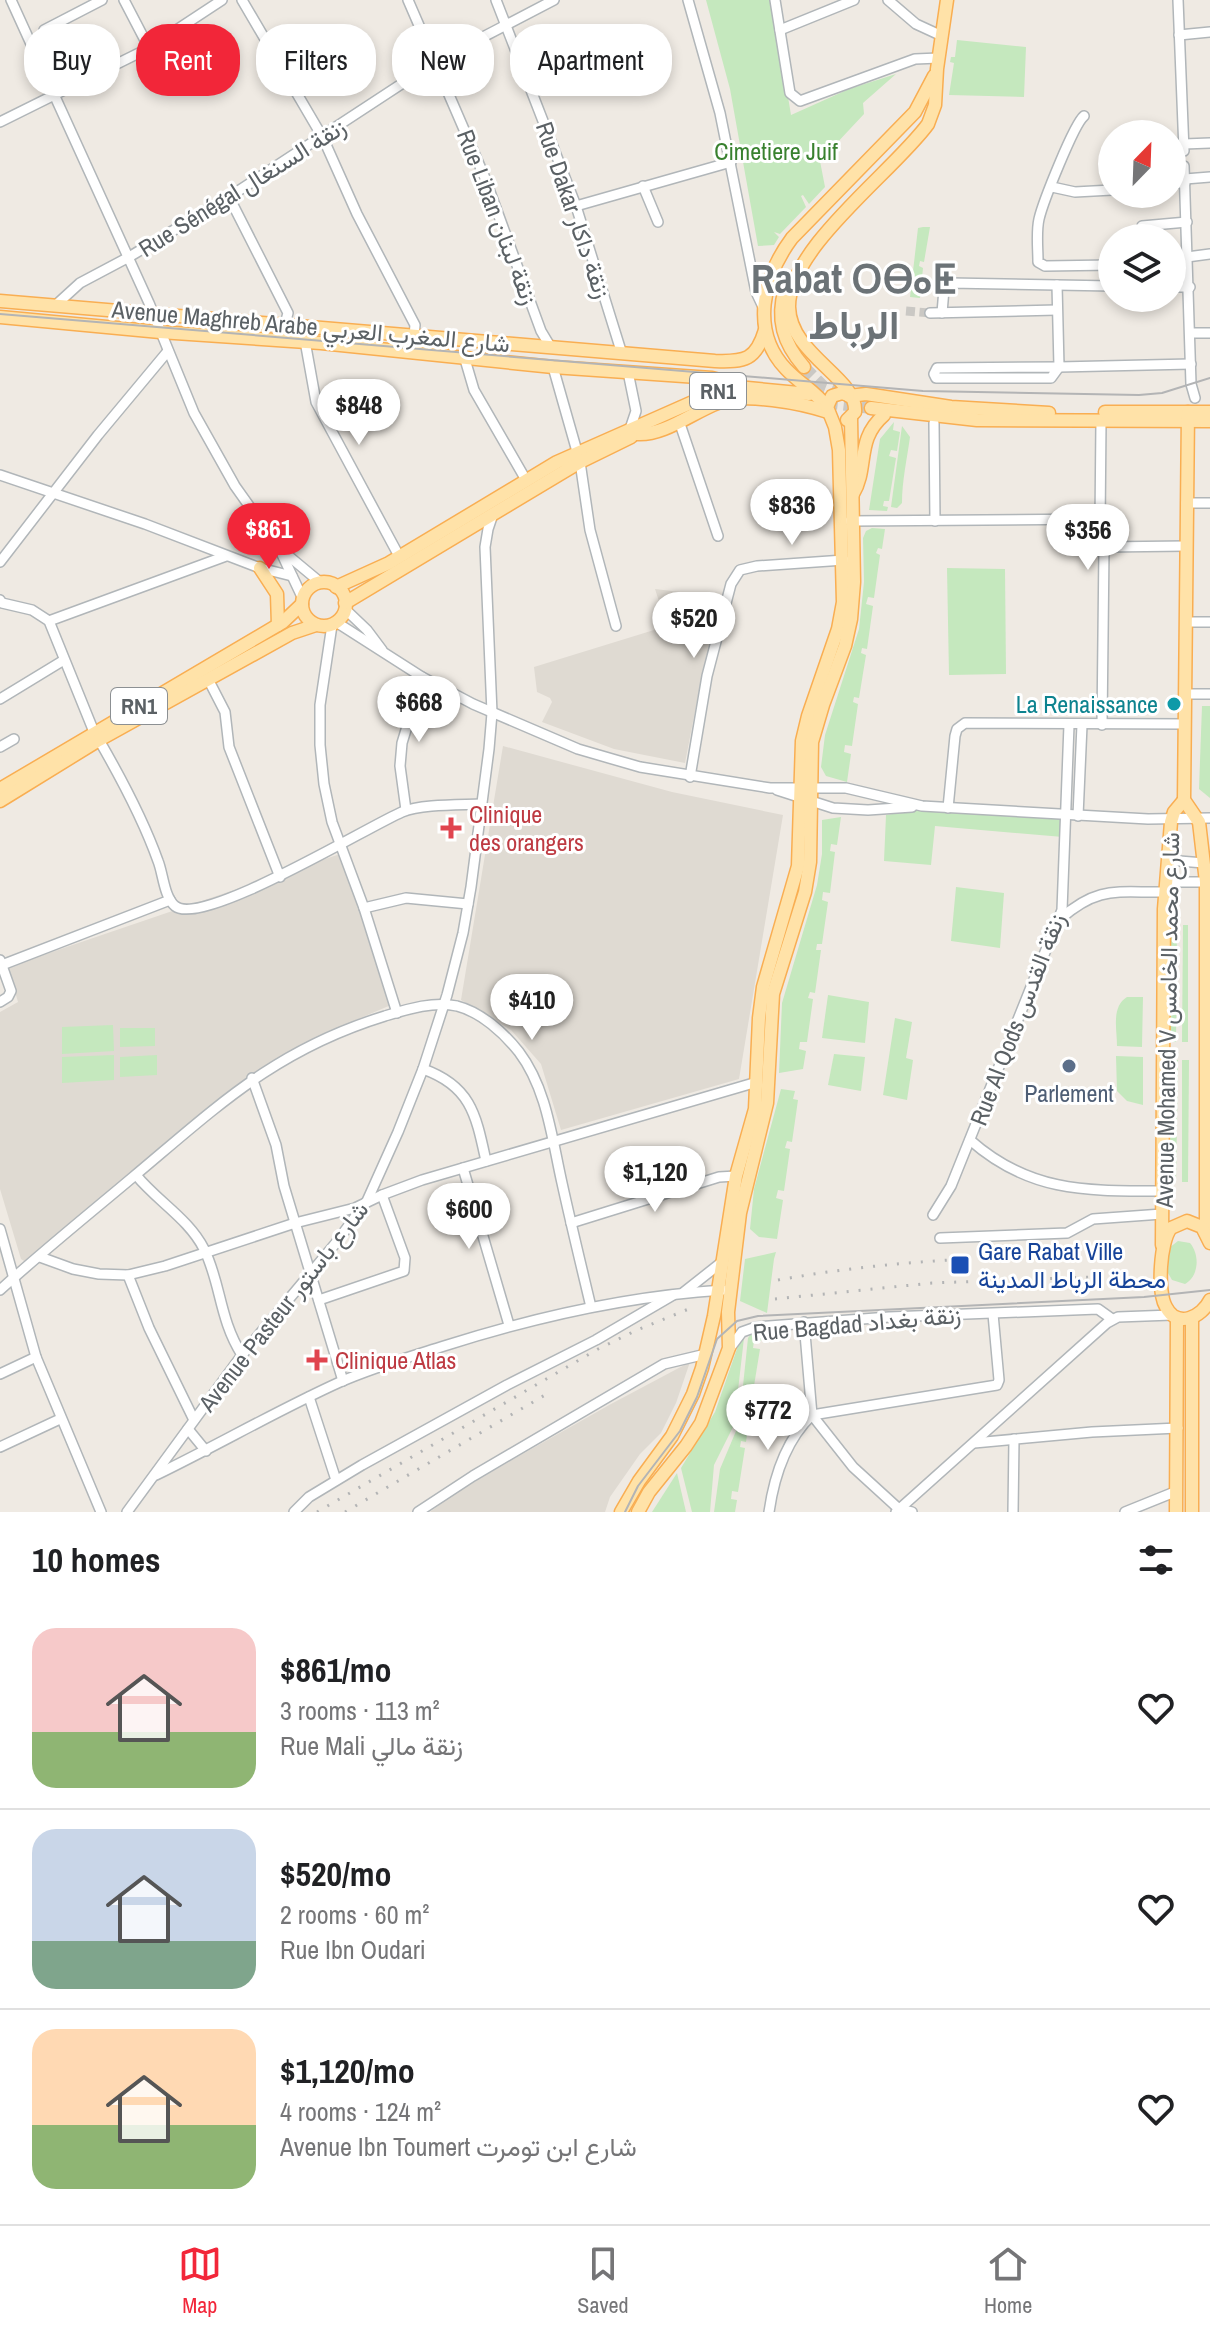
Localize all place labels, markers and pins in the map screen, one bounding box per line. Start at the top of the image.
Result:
pin: $848 [312,379,406,447]
pin: $836 [745,479,839,547]
pin: $861 [222,503,316,571]
pin: $356 [1041,504,1135,572]
pin: $520 [647,592,741,660]
pin: $668 [372,676,466,744]
place label: La Renaissance [1016,688,1158,720]
marker: La Renaissance [1165,695,1183,713]
place label: Clinique des orangers [469,798,584,858]
marker: Clinique des orangers [440,817,462,839]
pin: $410 [485,974,579,1042]
marker: Parlement [1060,1057,1078,1075]
place label: Parlement [1024,1077,1114,1109]
pin: $1,120 [590,1146,720,1214]
pin: $600 [422,1183,516,1251]
place label: Gare Rabat Ville محطة الرباط المدينة [978,1235,1166,1295]
marker: Gare Rabat Ville محطة الرباط المدينة [949,1254,971,1276]
place label: Clinique Atlas [335,1344,456,1376]
marker: Clinique Atlas [306,1349,328,1371]
pin: $772 [721,1384,815,1452]

